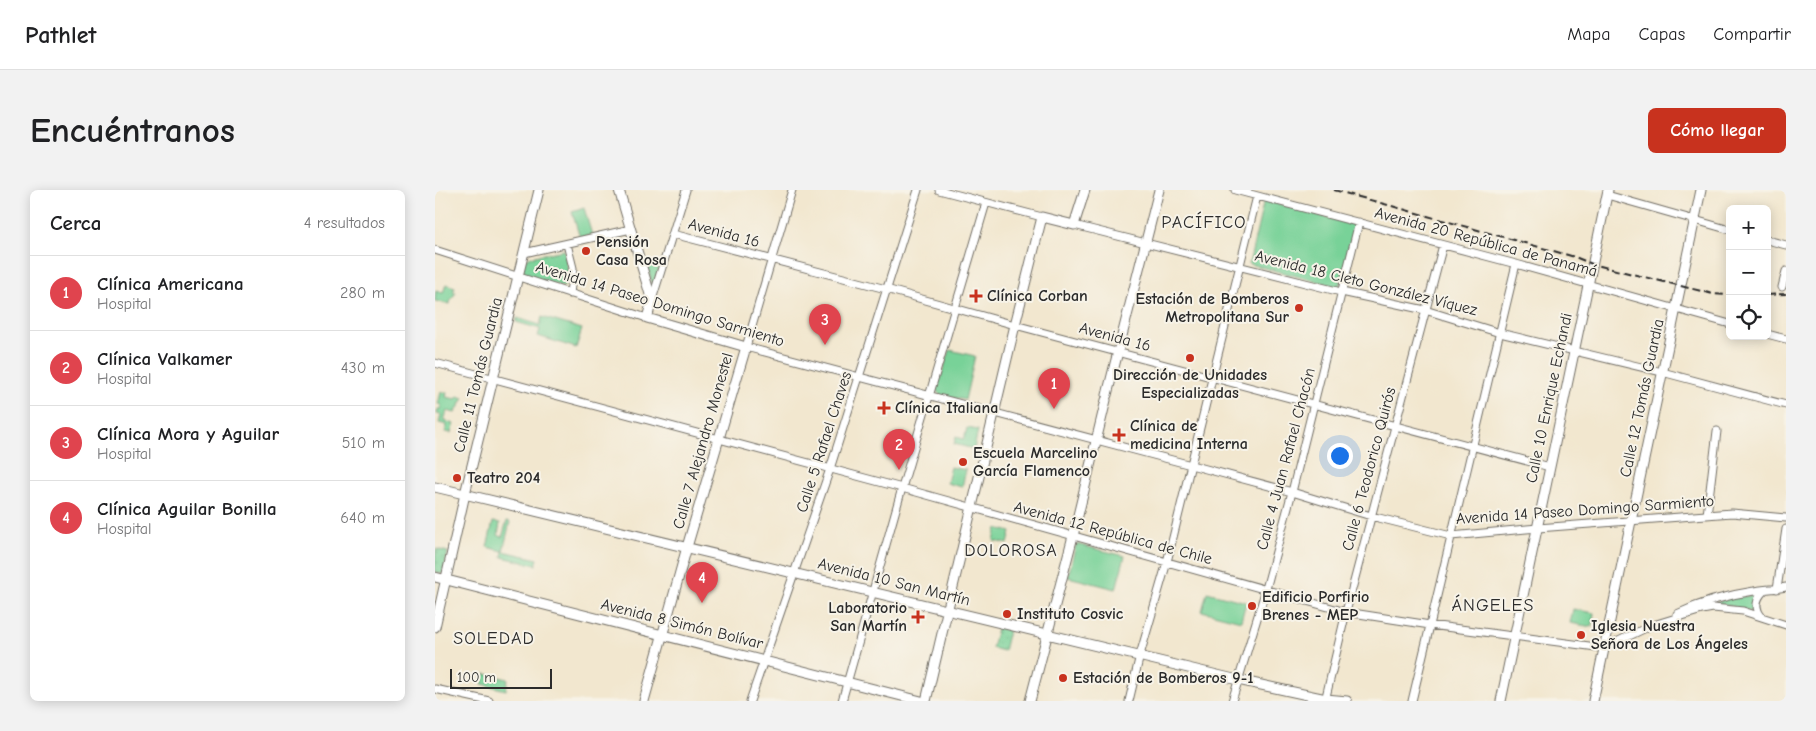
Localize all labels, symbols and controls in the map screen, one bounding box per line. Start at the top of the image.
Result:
text: Pathlet [25,21,96,49]
text: Mapa [1567,24,1610,45]
text: Capas [1638,24,1685,45]
text: Compartir [1713,24,1791,45]
button: Cómo llegar [1648,108,1786,153]
text: Encuéntranos [30,110,235,151]
street label: Avenida 20 República de Panamá [1373,204,1599,280]
map controls [1726,205,1771,340]
button: + [1726,205,1771,250]
text: Cerca [50,211,101,235]
district label: PACÍFICO [1161,211,1247,233]
text: 4 resultados [304,214,385,232]
street label: Avenida 16 [686,215,762,251]
place label: Pensión Casa Rosa [596,233,667,269]
marker: Pensión Casa Rosa [580,245,592,257]
street label: Avenida 18 Cleto González Víquez [1253,247,1479,319]
button: − [1726,250,1771,295]
street label: Avenida 14 Paseo Domingo Sarmiento [534,258,786,350]
text: Clínica Americana [97,273,244,295]
text: 1 [63,284,69,302]
text: 280 m [340,284,385,302]
place label: Clínica Corban [987,287,1088,305]
marker: Clínica Corban [969,289,983,303]
place label: Estación de Bomberos Metropolitana Sur [1135,290,1290,326]
text: Hospital [97,295,152,313]
street label: Calle 11 Tomás Guardia [450,295,506,455]
button: locate [1726,295,1771,340]
marker: Estación de Bomberos Metropolitana Sur [1293,302,1305,314]
pin: 3 [809,304,841,345]
street label: Calle 10 Enrique Echandi [1522,311,1576,485]
street label: Calle 12 Tomás Guardia [1616,317,1668,479]
street label: Avenida 16 [1077,319,1153,355]
text: Clínica Valkamer [97,348,232,370]
street label: Calle 7 Alejandro Monestel [669,351,737,531]
marker: Dirección de Unidades Especializadas [1184,352,1196,364]
text: 2 [62,359,70,377]
text: 430 m [341,359,385,377]
place label: Dirección de Unidades Especializadas [1113,366,1267,402]
street label: Calle 4 Juan Rafael Chacón [1253,366,1319,552]
pin: 1 [1038,368,1070,409]
street label: Calle 5 Rafael Chaves [793,369,855,515]
text: Hospital [97,370,152,388]
street label: Calle 6 Teodorico Quirós [1339,385,1400,553]
place label: Clínica Italiana [895,399,998,417]
marker: Clínica Italiana [877,401,891,415]
place label: Clínica de medicina Interna [1130,417,1248,453]
text: Clínica Mora y Aguilar [97,423,279,445]
marker: Clínica de medicina Interna [1112,428,1126,442]
pin: 2 [883,429,915,470]
text: 3 [62,434,70,452]
text: 510 m [342,434,385,452]
your location [1327,443,1353,469]
place label: Escuela Marcelino García Flamenco [973,444,1098,480]
text: Hospital [97,445,152,463]
marker: Escuela Marcelino García Flamenco [957,456,969,468]
place label: Teatro 204 [467,469,540,487]
marker: Teatro 204 [451,472,463,484]
street label: Avenida 14 Paseo Domingo Sarmiento [1455,492,1715,528]
text: Clínica Aguilar Bonilla [97,498,277,520]
street label: Avenida 12 República de Chile [1012,498,1214,568]
text: 4 [62,509,70,527]
text: 640 m [340,509,385,527]
text: Hospital [97,520,152,538]
district label: DOLOROSA [964,540,1058,561]
street label: Avenida 10 San Martín [816,554,972,610]
pin: 4 [686,562,718,603]
place label: Edificio Porfirio Brenes - MEP [1262,588,1369,624]
district label: ÁNGELES [1452,594,1534,616]
street label: Avenida 8 Simón Bolívar [599,595,766,653]
place label: Laboratorio San Martín [828,599,907,635]
marker: Edificio Porfirio Brenes - MEP [1246,600,1258,612]
place label: Instituto Cosvic [1017,605,1124,623]
marker: Instituto Cosvic [1001,608,1013,620]
marker: Laboratorio San Martín [911,610,925,624]
place label: Iglesia Nuestra Señora de Los Ángeles [1591,617,1748,653]
district label: SOLEDAD [453,628,535,649]
marker: Iglesia Nuestra Señora de Los Ángeles [1575,629,1587,641]
scale bar [450,666,553,689]
text: 100 m [457,669,496,686]
place label: Estación de Bomberos 9-1 [1073,669,1253,687]
marker: Estación de Bomberos 9-1 [1057,672,1069,684]

